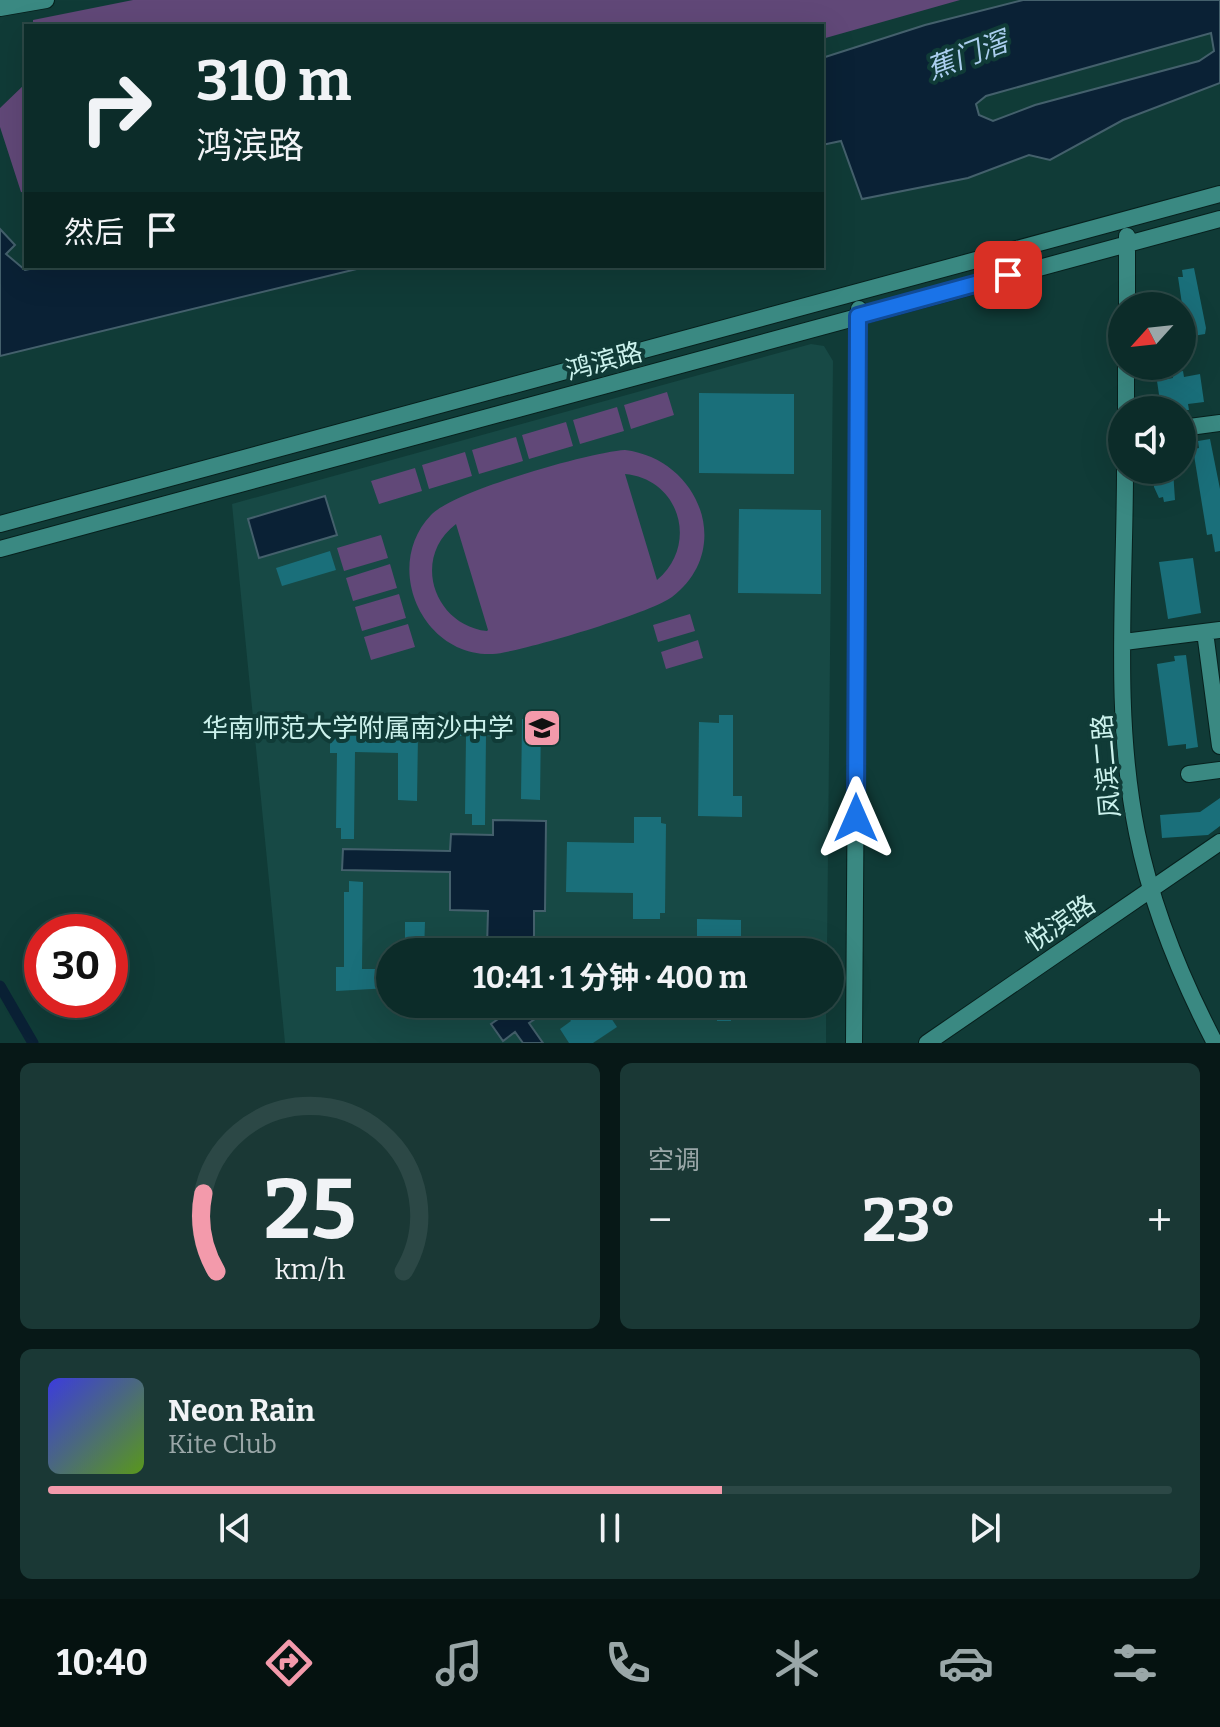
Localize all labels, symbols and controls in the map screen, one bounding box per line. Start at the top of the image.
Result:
water label: 蕉门滘 [922,24,1016,86]
text: 310 m [196,48,352,115]
icon: right [64,56,168,160]
text: 鸿滨路 [196,124,304,168]
icon: arrive [140,208,184,252]
text: 然后 [64,215,124,251]
pin [974,241,1042,309]
icon: arrive [986,253,1030,297]
north arrow [1108,292,1196,380]
map controls [1108,292,1196,484]
street label: 鸿滨路 [562,336,646,387]
button: sound [1108,396,1196,484]
school or university icon: 华南师范大学附属南沙中学 [521,707,563,749]
place label: 华南师范大学附属南沙中学 [202,713,514,744]
street label: 凤滨二路 [1087,713,1126,819]
position arrow [814,776,898,860]
street label: 悦滨路 [1019,889,1101,958]
speed limit sign: 30 [24,914,128,1018]
text: 10:41 · 1 分钟 · 400 m [473,960,747,996]
text: 空调 [648,1145,700,1176]
text: 25 [264,1160,356,1260]
text: 23° [862,1185,957,1257]
text: − [648,1194,672,1247]
text: + [1147,1194,1172,1247]
text: km/h [275,1252,346,1287]
text: Neon Rain [168,1393,315,1429]
text: Kite Club [168,1429,277,1460]
icon: previous [213,1506,257,1550]
icon: pause [588,1506,632,1550]
icon: next [963,1506,1007,1550]
icon: directions [261,1635,317,1691]
icon: music [431,1635,487,1691]
icon: phone [600,1635,656,1691]
icon: climate [769,1635,825,1691]
icon: car [938,1635,994,1691]
icon: filters [1107,1635,1163,1691]
text: 10:40 [57,1641,148,1685]

